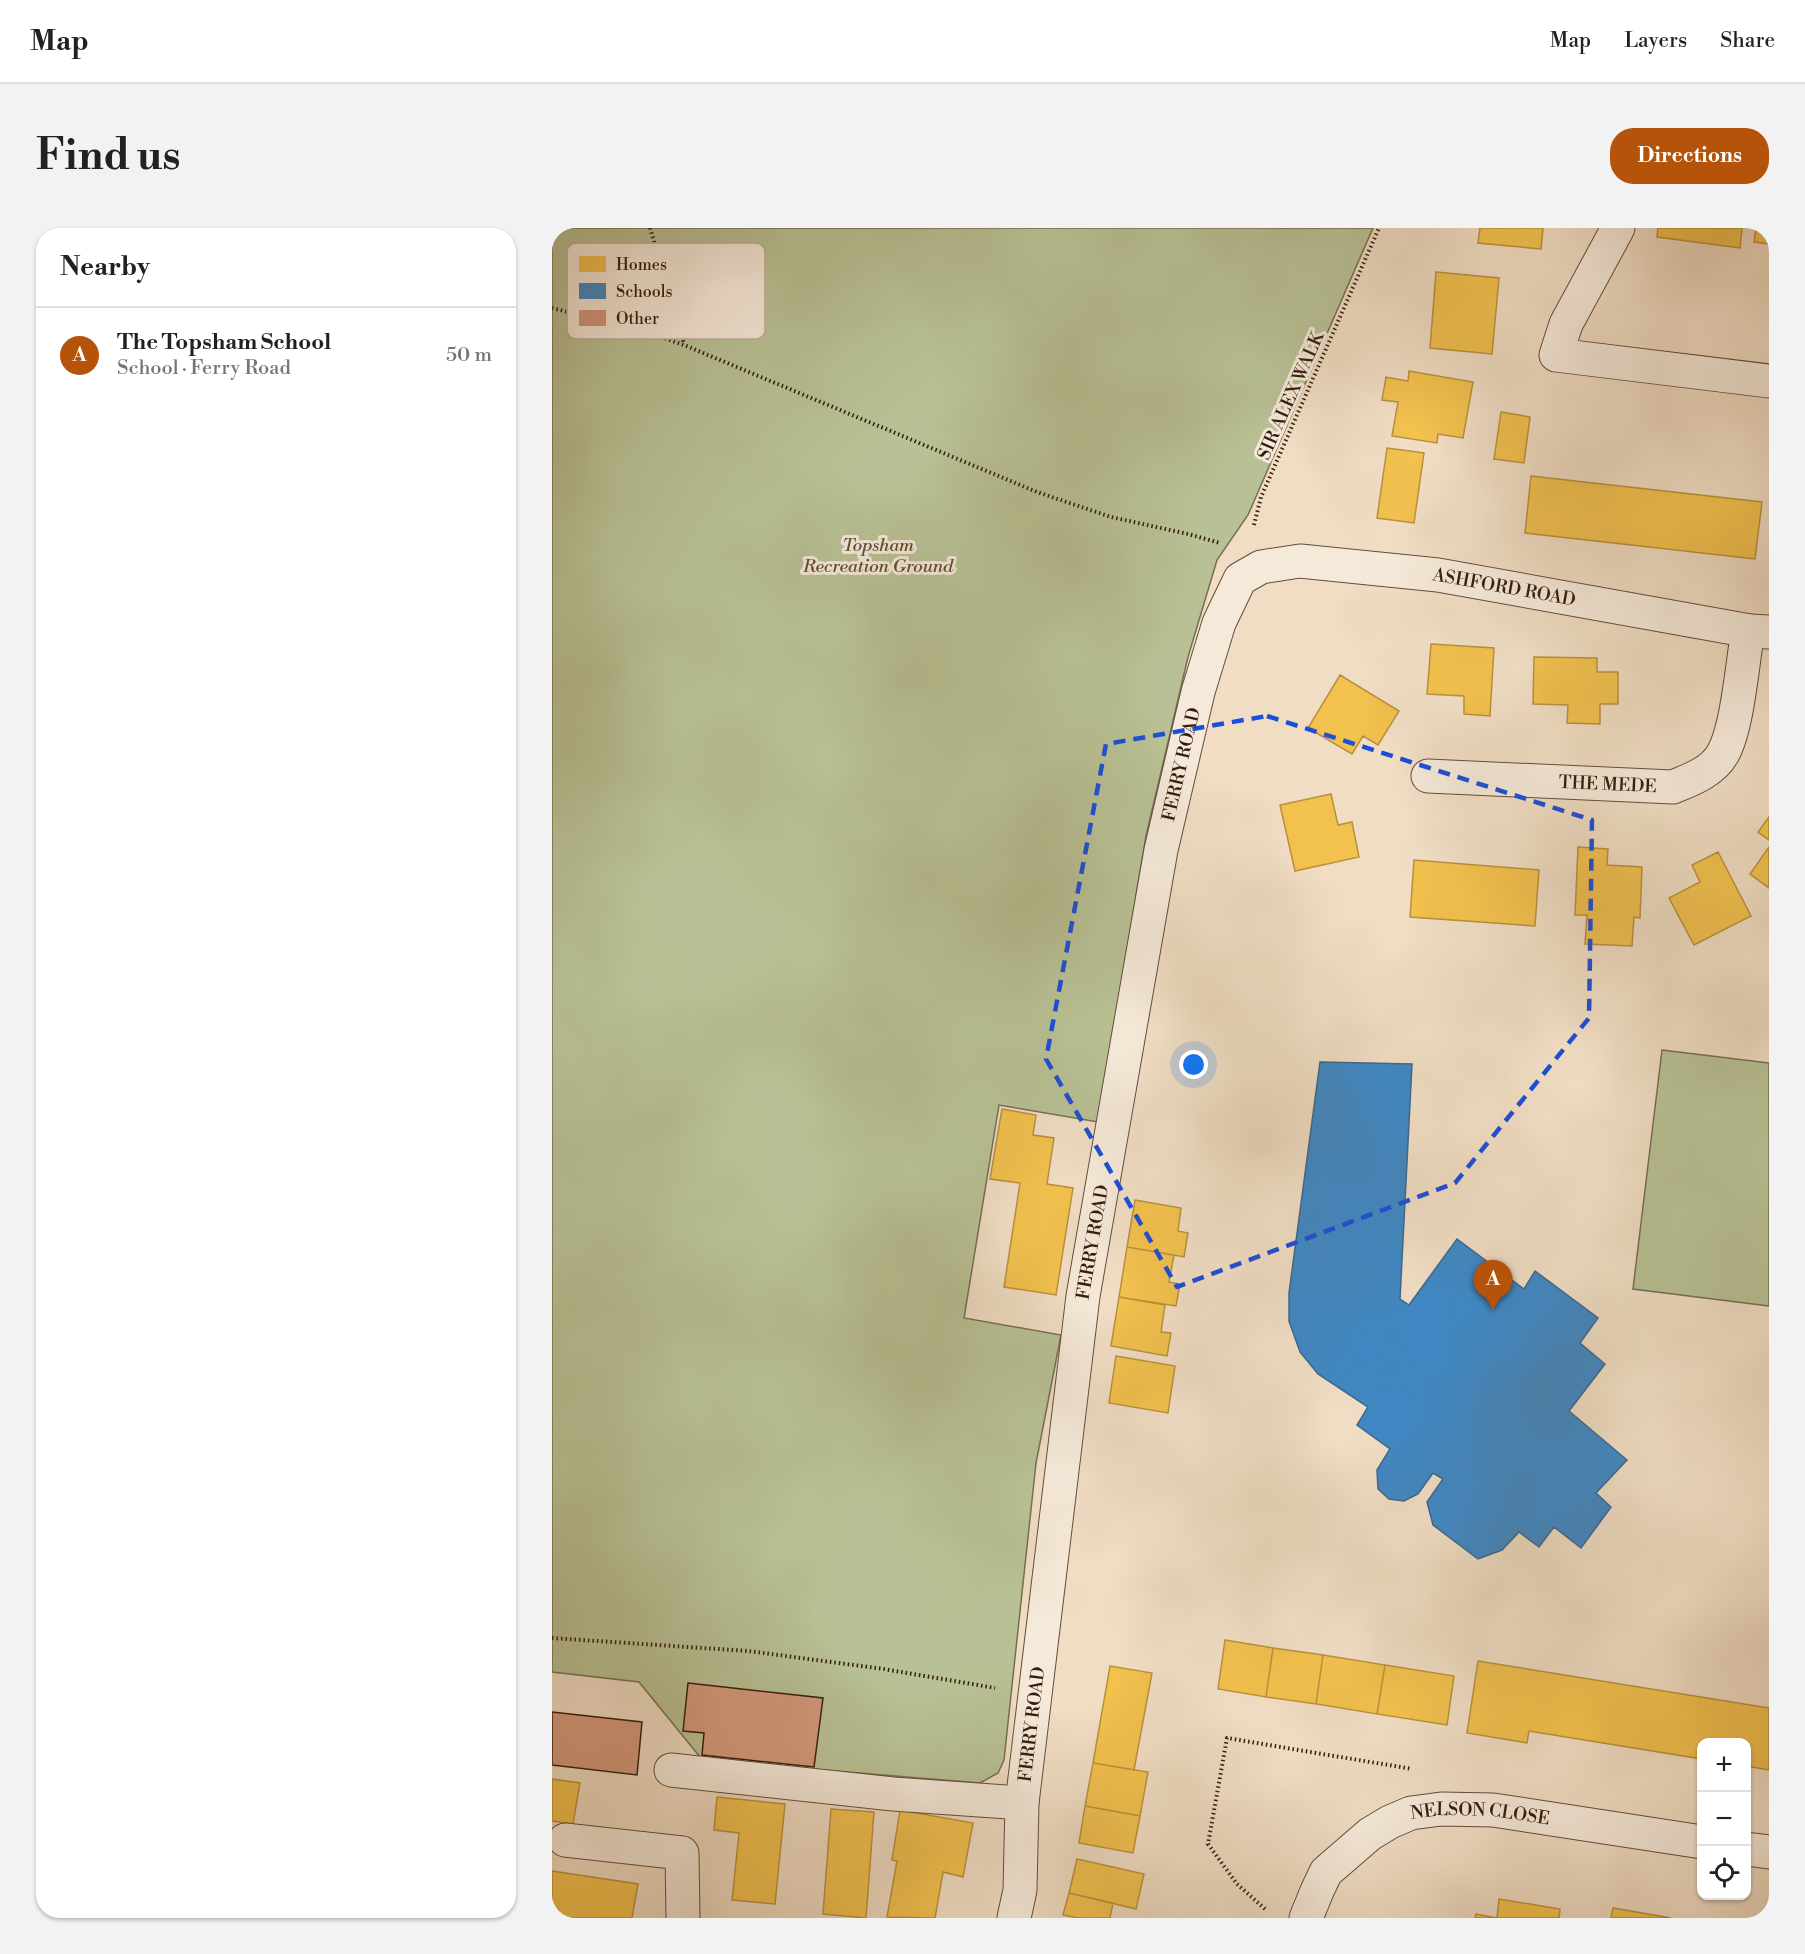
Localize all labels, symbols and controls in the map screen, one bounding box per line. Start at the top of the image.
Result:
text: Map [30,24,89,59]
text: Map [1550,28,1591,54]
text: Layers [1624,28,1687,54]
text: Share [1720,28,1775,54]
button: Directions [1610,128,1769,184]
text: Find us [36,130,180,183]
legend [567,243,765,339]
text: Nearby [60,251,150,283]
text: Homes [616,255,667,275]
text: Schools [616,282,672,302]
text: Other [616,309,659,329]
street label: SIR ALEX WALK [1252,327,1330,464]
text: The Topsham School [117,329,331,356]
text: A [72,343,87,368]
text: 50 m [446,343,492,368]
text: School · Ferry Road [117,356,291,381]
park label: Topsham Recreation Ground [802,534,954,578]
street label: ASHFORD ROAD [1430,563,1578,611]
street label: FERRY ROAD [1157,705,1205,824]
street label: THE MEDE [1558,770,1657,798]
your location [1179,1050,1208,1079]
street label: FERRY ROAD [1071,1183,1114,1301]
pin: A [1474,1260,1512,1310]
street label: FERRY ROAD [1013,1665,1050,1783]
map controls [1697,1738,1751,1900]
button: + [1697,1738,1751,1792]
button: − [1697,1792,1751,1846]
street label: NELSON CLOSE [1409,1797,1551,1830]
button: locate [1697,1846,1751,1900]

